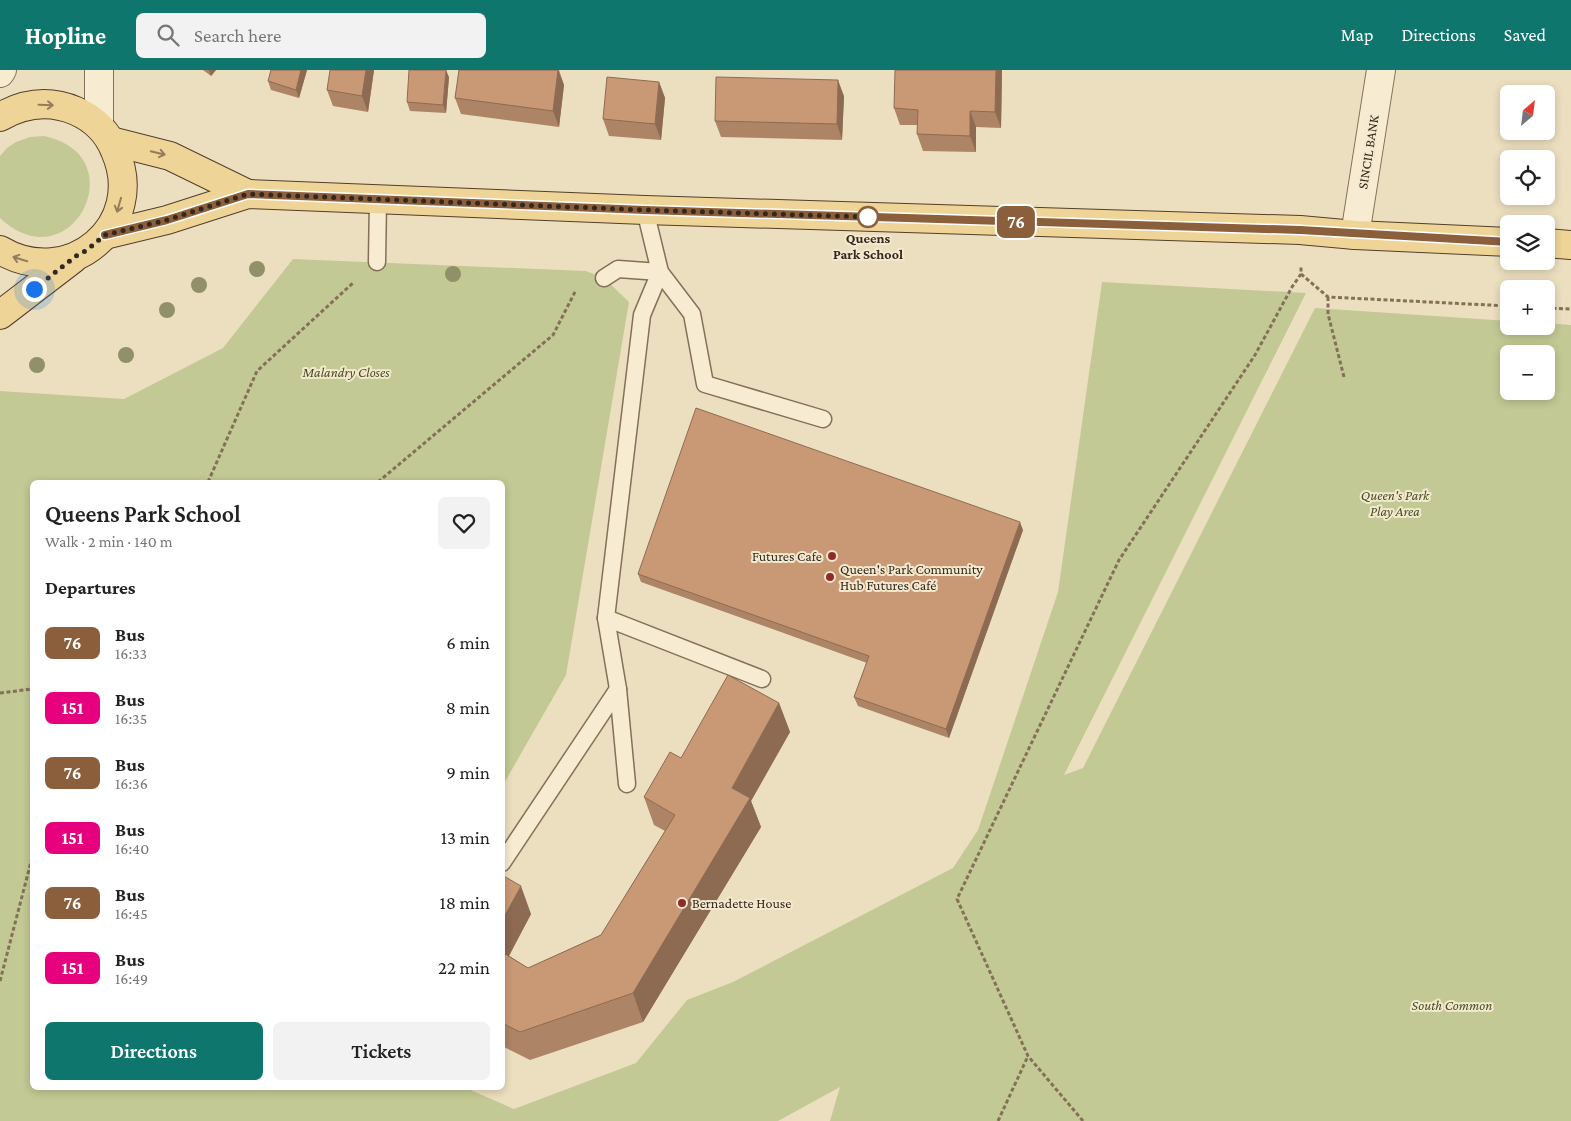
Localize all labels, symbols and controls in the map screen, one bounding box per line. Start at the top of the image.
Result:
search box [136,13,486,58]
icon: search [154,21,182,49]
text: Hopline [25,22,106,49]
text: Search here [194,25,281,46]
text: Map [1341,25,1373,45]
text: Directions [1401,25,1476,45]
text: Saved [1504,25,1546,45]
north arrow [1500,85,1555,140]
map controls [1500,85,1555,400]
one-way arrow [38,100,54,109]
street label: SINCIL BANK [1354,113,1382,190]
one-way arrow [150,149,166,158]
button: locate [1500,150,1555,205]
one-way arrow [114,196,124,212]
marker: Queens Park School [857,206,879,228]
line badge: 76 [994,206,1038,238]
text: 76 [1007,212,1025,232]
button: layers [1500,215,1555,270]
place label: Queens Park School [833,230,903,262]
one-way arrow [13,253,29,263]
your location [22,277,47,302]
button: + [1500,280,1555,335]
button: − [1500,345,1555,400]
park label: Malandry Closes [301,364,390,380]
park label: Queen's Park Play Area [1361,487,1430,519]
button: heart [438,497,490,549]
text: Queens Park School [45,500,241,527]
text: Walk · 2 min · 140 m [45,533,173,550]
place label: Futures Cafe [752,548,822,564]
marker: Futures Cafe [826,550,838,562]
place label: Queen's Park Community Hub Futures Café [840,561,983,593]
marker: Queen's Park Community Hub Futures Café [824,571,836,583]
text: Departures [45,577,136,598]
text: Bus [115,624,145,645]
text: 6 min [446,632,490,653]
text: 76 [63,633,82,653]
text: 16:33 [115,645,147,662]
text: Bus [115,689,145,710]
text: 8 min [446,697,490,718]
text: 151 [61,698,84,718]
text: 16:35 [115,710,147,727]
text: Bus [115,754,145,775]
text: 9 min [446,762,490,783]
text: 76 [63,763,82,783]
text: 16:36 [115,775,148,792]
text: Bus [115,819,145,840]
text: 13 min [441,827,490,848]
text: 151 [61,828,84,848]
text: 16:40 [115,840,149,857]
text: Bus [115,884,145,905]
text: 18 min [439,892,490,913]
text: 76 [63,893,82,913]
place label: Bernadette House [692,895,791,911]
marker: Bernadette House [676,897,688,909]
text: 16:45 [115,905,148,922]
text: Bus [115,949,145,970]
text: 22 min [438,957,490,978]
text: 151 [61,958,84,978]
text: 16:49 [115,970,148,987]
park label: South Common [1412,997,1492,1013]
button: Directions [45,1022,263,1080]
button: Tickets [273,1022,490,1080]

